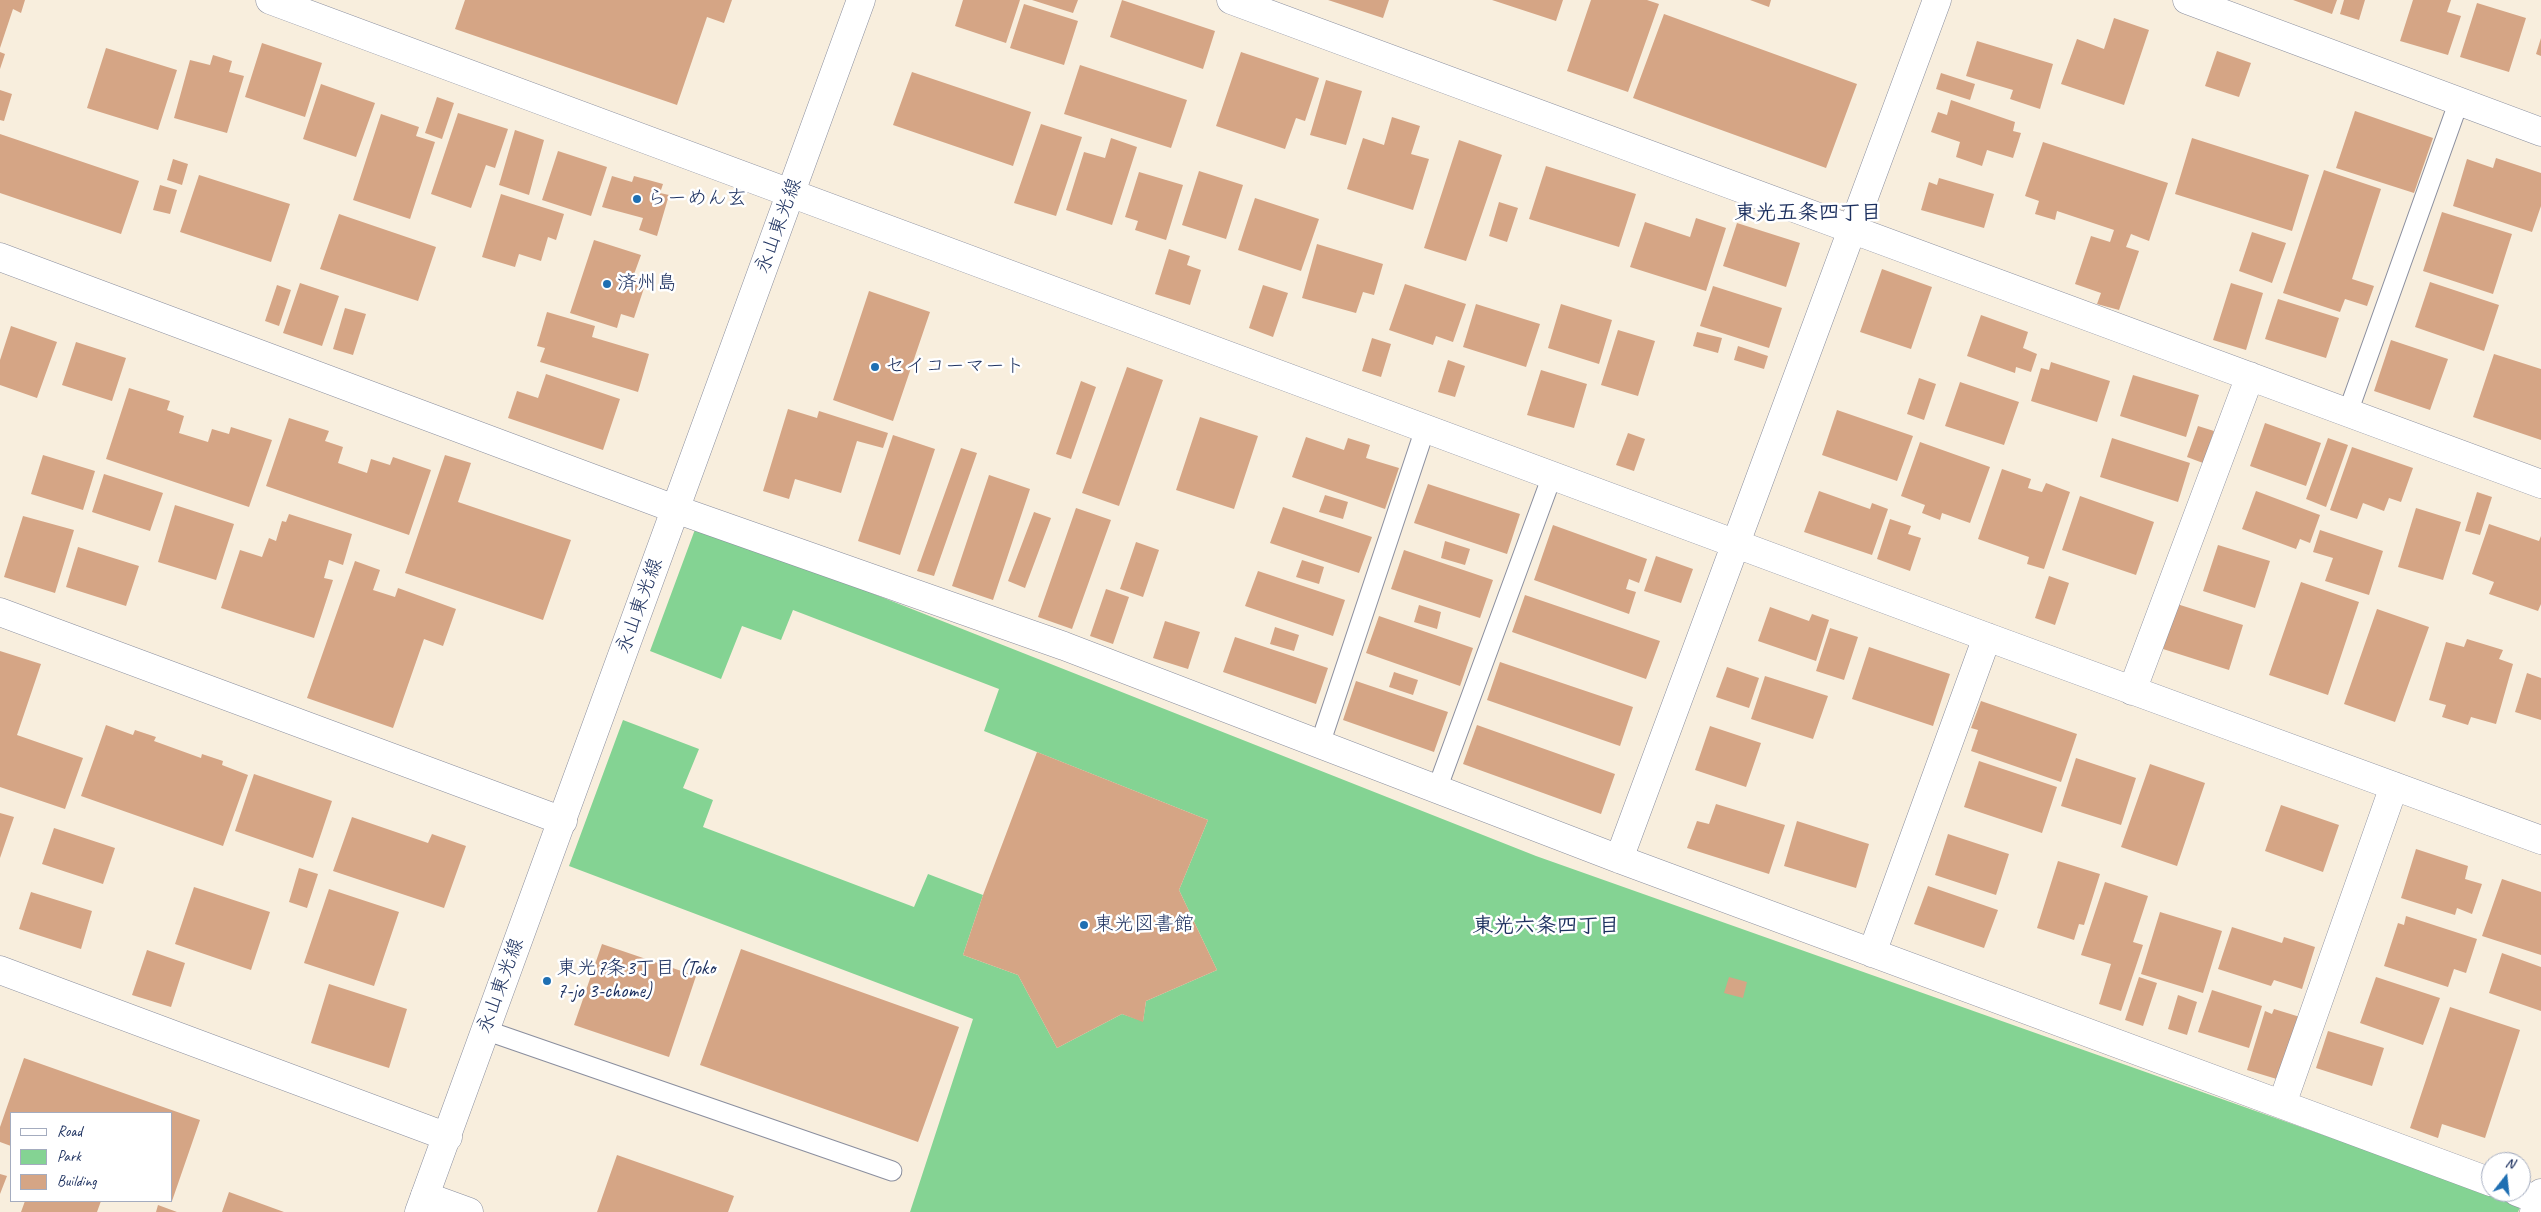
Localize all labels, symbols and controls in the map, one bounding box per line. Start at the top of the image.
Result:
street label: 永山東光線 [751,175,807,277]
place label: らーめん玄 [647,187,747,211]
marker: らーめん玄 [631,193,643,205]
district label: 東光五条四丁目 [1735,200,1881,226]
place label: 済州島 [617,272,677,296]
marker: 済州島 [601,278,613,290]
place label: セイコーマート [885,355,1025,379]
marker: セイコーマート [869,361,881,373]
street label: 永山東光線 [612,555,668,657]
place label: 東光図書館 [1094,913,1194,937]
district label: 東光六条四丁目 [1473,913,1619,939]
marker: 東光図書館 [1078,919,1090,931]
street label: 永山東光線 [473,935,529,1037]
place label: 東光7条3丁目 (Toko 7-jo 3-chome) [557,957,715,1004]
marker: 東光7条3丁目 (Toko 7-jo 3-chome) [541,975,553,987]
legend [10,1112,172,1202]
text: Road [57,1122,82,1141]
text: Park [57,1147,81,1166]
north arrow [2481,1152,2531,1202]
text: N [2503,1154,2517,1172]
text: Building [57,1172,96,1191]

